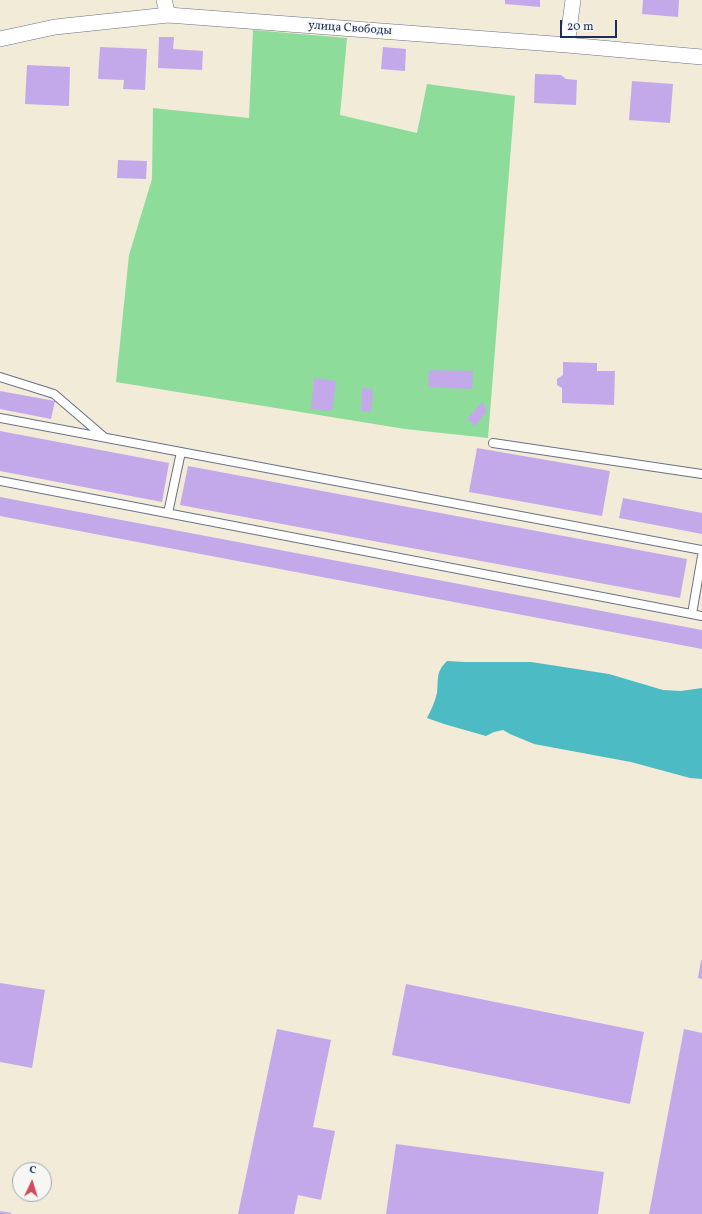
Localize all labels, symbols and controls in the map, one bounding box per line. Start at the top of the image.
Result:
scale bar [562,12,619,38]
street label: улица Свободы [308,19,392,39]
text: 20 m [567,19,594,35]
north arrow [12,1162,52,1202]
text: С [29,1163,37,1178]

